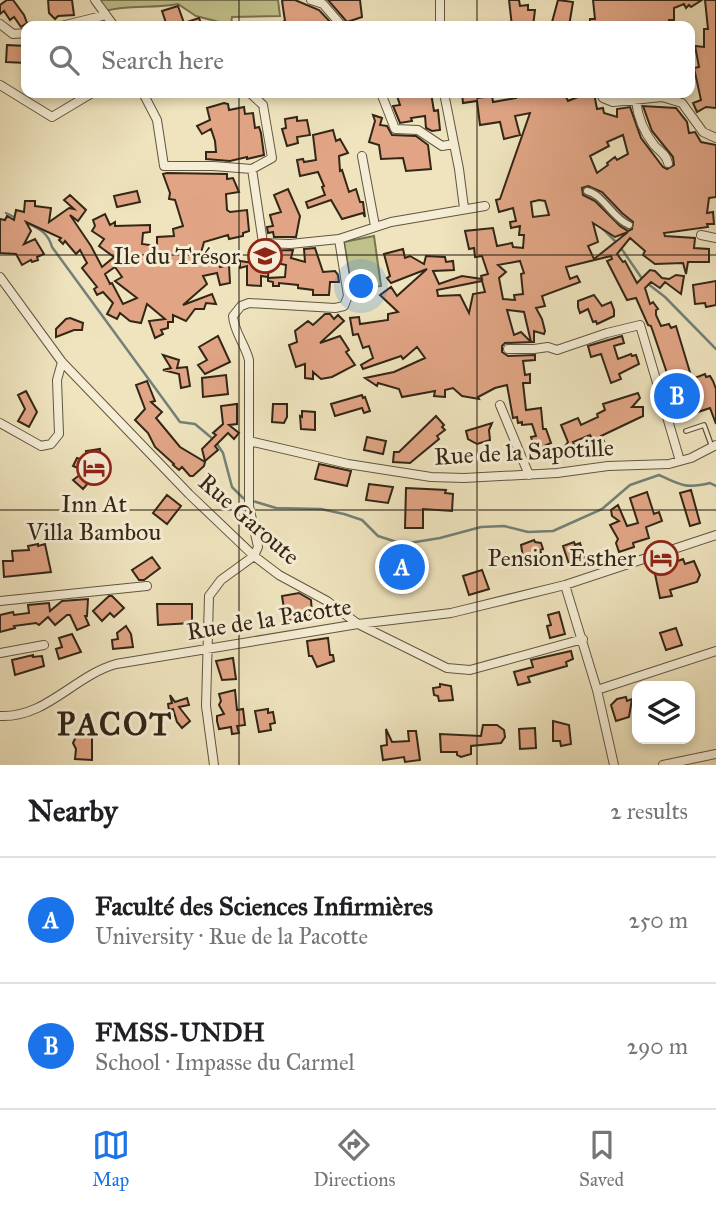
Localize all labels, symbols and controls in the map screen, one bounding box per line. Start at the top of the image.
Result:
search box [21,21,695,98]
icon: search [45,41,83,79]
text: Search here [101,44,224,76]
school or university icon: Ile du Trésor [246,237,284,275]
place label: Ile du Trésor [113,241,240,271]
your location [344,269,378,303]
pin: B [654,370,700,422]
street label: Rue de la Sapotille [433,432,615,472]
hotel icon: Inn At Villa Bambou [75,449,113,487]
street label: Rue Garoute [192,467,306,571]
place label: Inn At Villa Bambou [26,489,161,547]
hotel icon: Pension Esther [642,539,680,577]
pin: A [379,541,425,593]
place label: Pension Esther [488,543,636,573]
street label: Rue de la Pacotte [184,591,354,647]
map controls [632,681,695,744]
button: layers [632,681,695,744]
district label: PACOT [57,705,173,744]
text: Nearby [28,793,118,829]
text: 2 results [610,797,688,825]
text: Faculté des Sciences Infirmières [95,890,433,922]
text: A [43,906,59,934]
text: 250 m [628,906,688,934]
text: University · Rue de la Pacotte [95,922,368,950]
text: FMSS-UNDH [95,1016,265,1048]
text: B [43,1032,59,1060]
text: 290 m [627,1032,688,1060]
text: School · Impasse du Carmel [95,1048,355,1076]
tab: Map [92,1126,130,1191]
tab: Directions [313,1126,395,1191]
tab: Saved [579,1126,624,1191]

